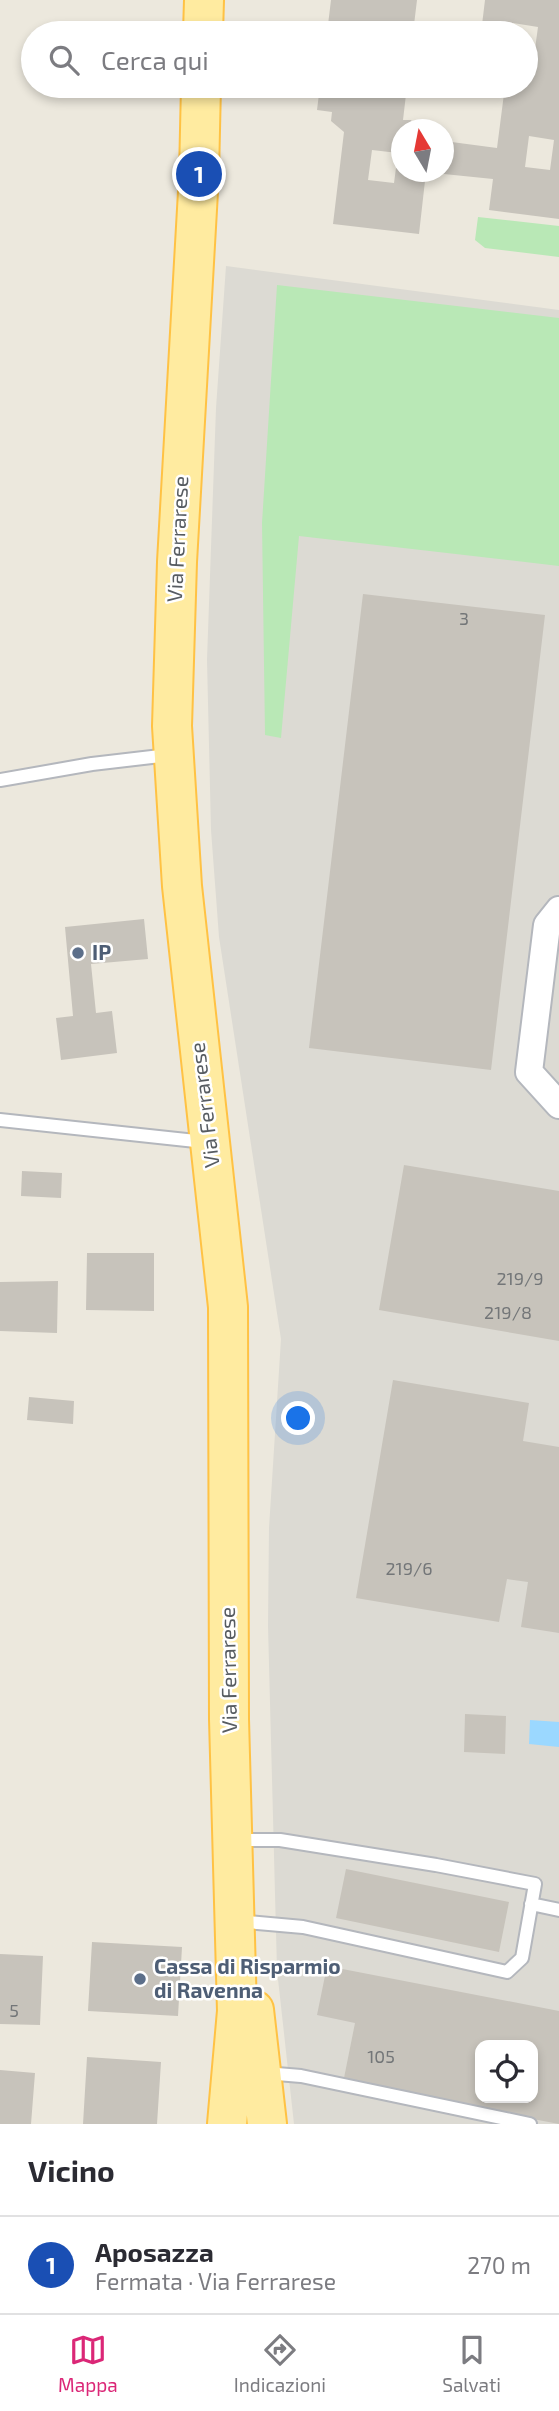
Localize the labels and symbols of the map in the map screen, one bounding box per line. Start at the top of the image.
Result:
north arrow [391,119,454,182]
pin: 1 [176,148,222,200]
street label: Via Ferrarese [161,475,192,603]
house number: 3 [459,607,469,629]
place label: IP [92,939,111,964]
marker: IP [70,945,86,961]
street label: Via Ferrarese [183,1041,224,1169]
house number: 219/9 [496,1267,544,1289]
house number: 219/8 [484,1301,532,1323]
your location [281,1401,315,1435]
house number: 219/6 [385,1557,433,1579]
street label: Via Ferrarese [214,1607,241,1733]
place label: Cassa di Risparmio di Ravenna [154,1953,341,2002]
marker: Cassa di Risparmio di Ravenna [132,1971,148,1987]
house number: 5 [9,1999,19,2021]
house number: 105 [367,2045,395,2067]

